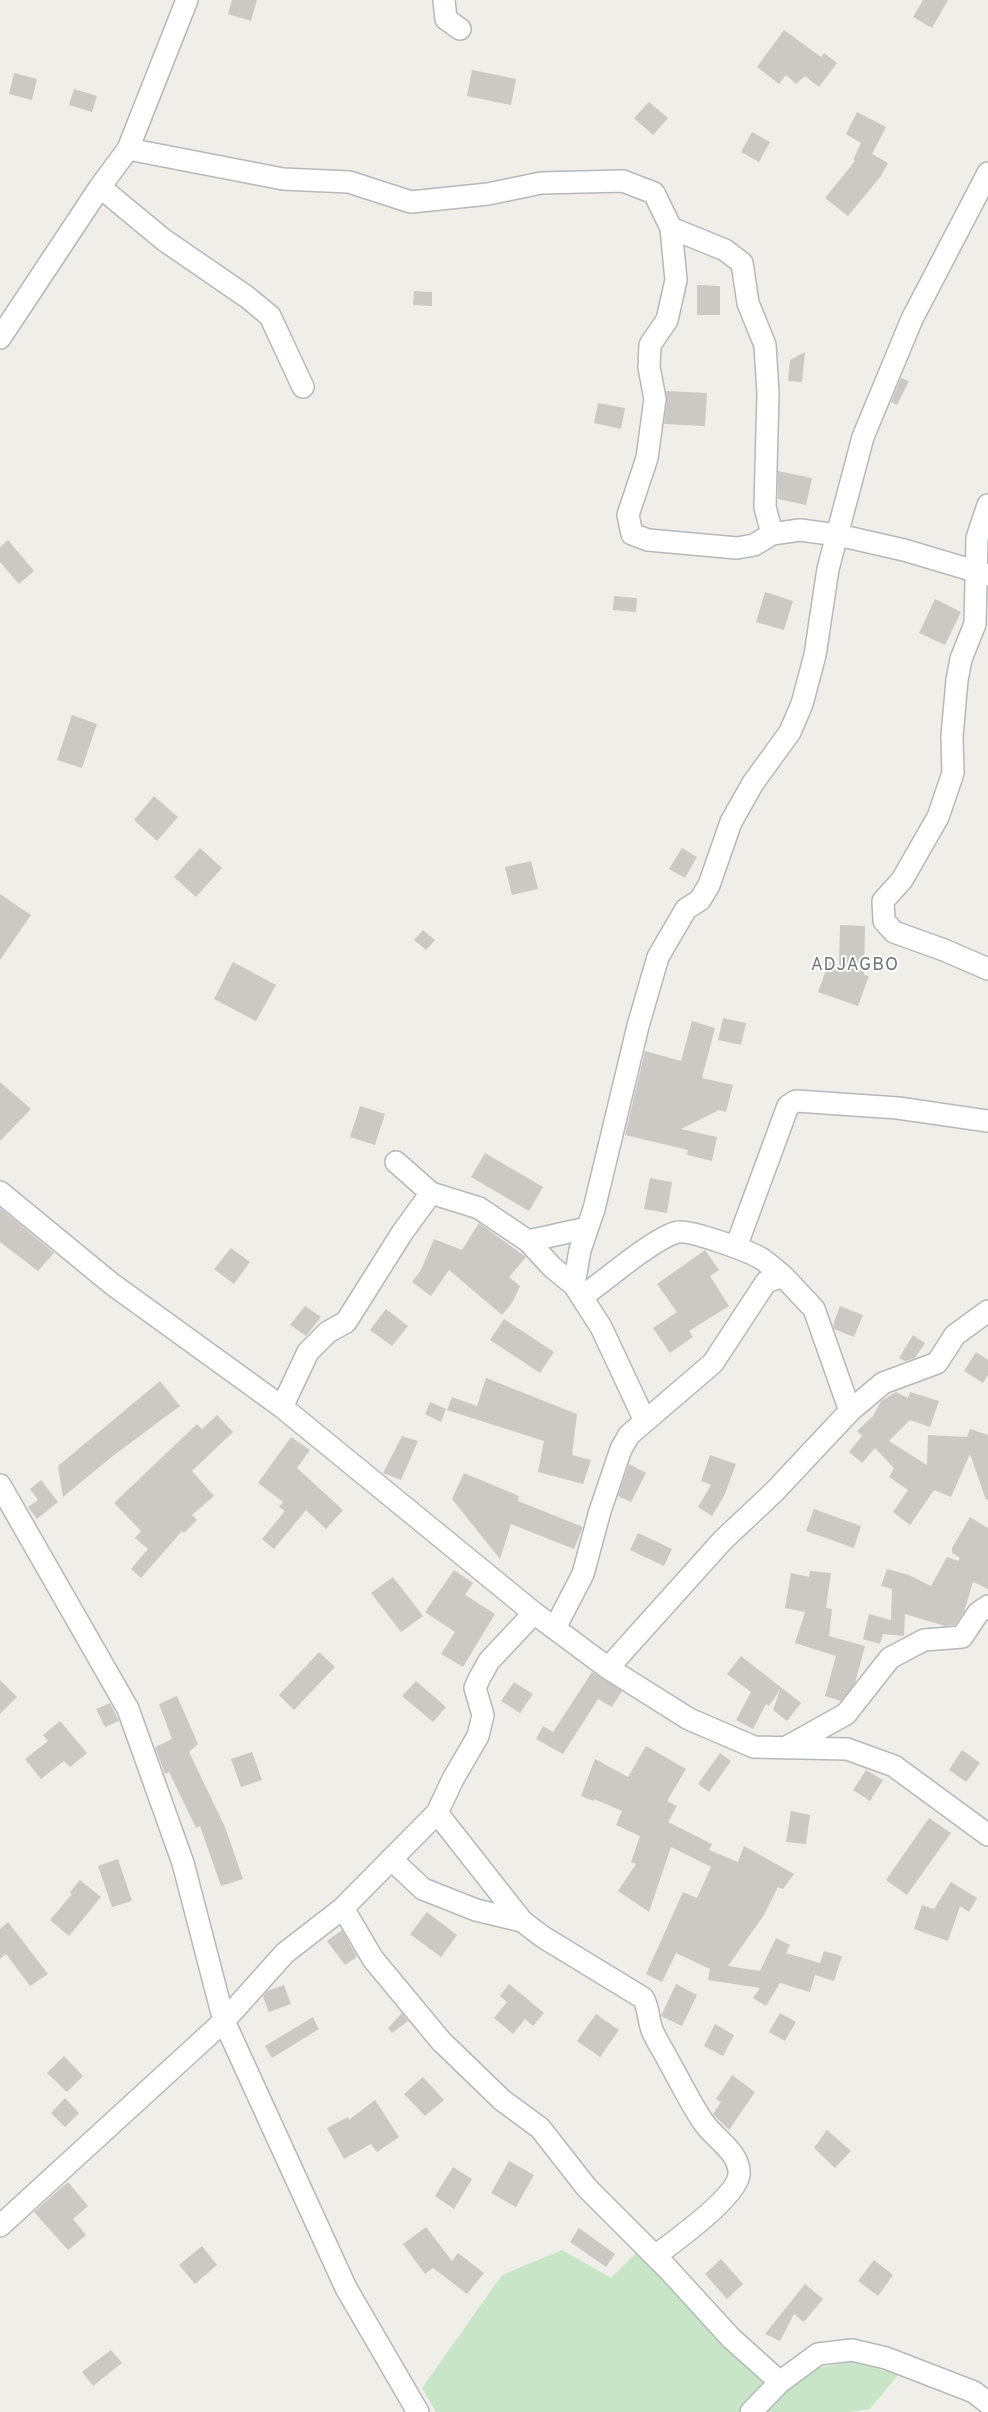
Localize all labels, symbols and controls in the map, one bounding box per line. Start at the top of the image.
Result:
district label: ADJAGBO [810,955,900,977]

